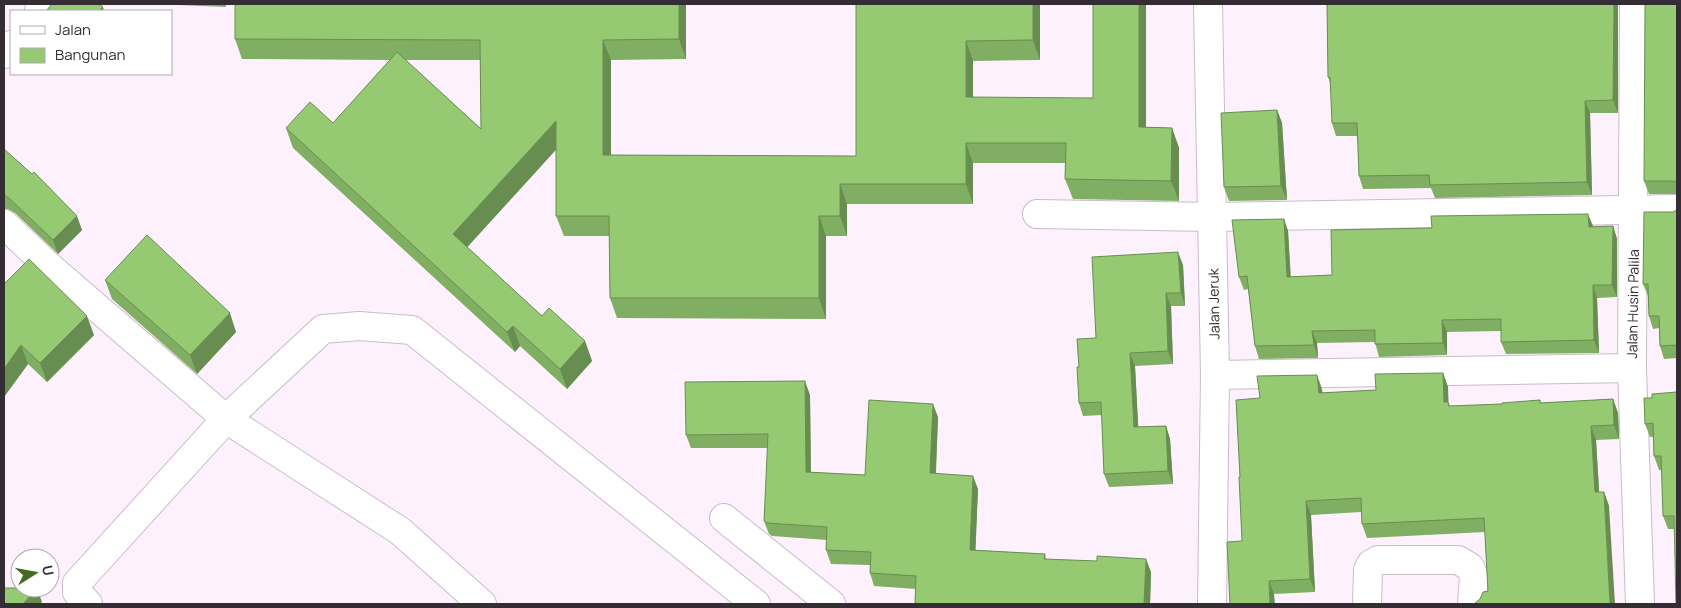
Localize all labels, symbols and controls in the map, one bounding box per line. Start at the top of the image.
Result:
legend [10,10,172,75]
text: Jalan [55,19,91,40]
text: Bangunan [55,44,125,65]
street label: Jalan Husin Palila [1622,249,1643,359]
street label: Jalan Jeruk [1203,267,1224,340]
north arrow [10,548,60,598]
text: U [38,564,59,577]

